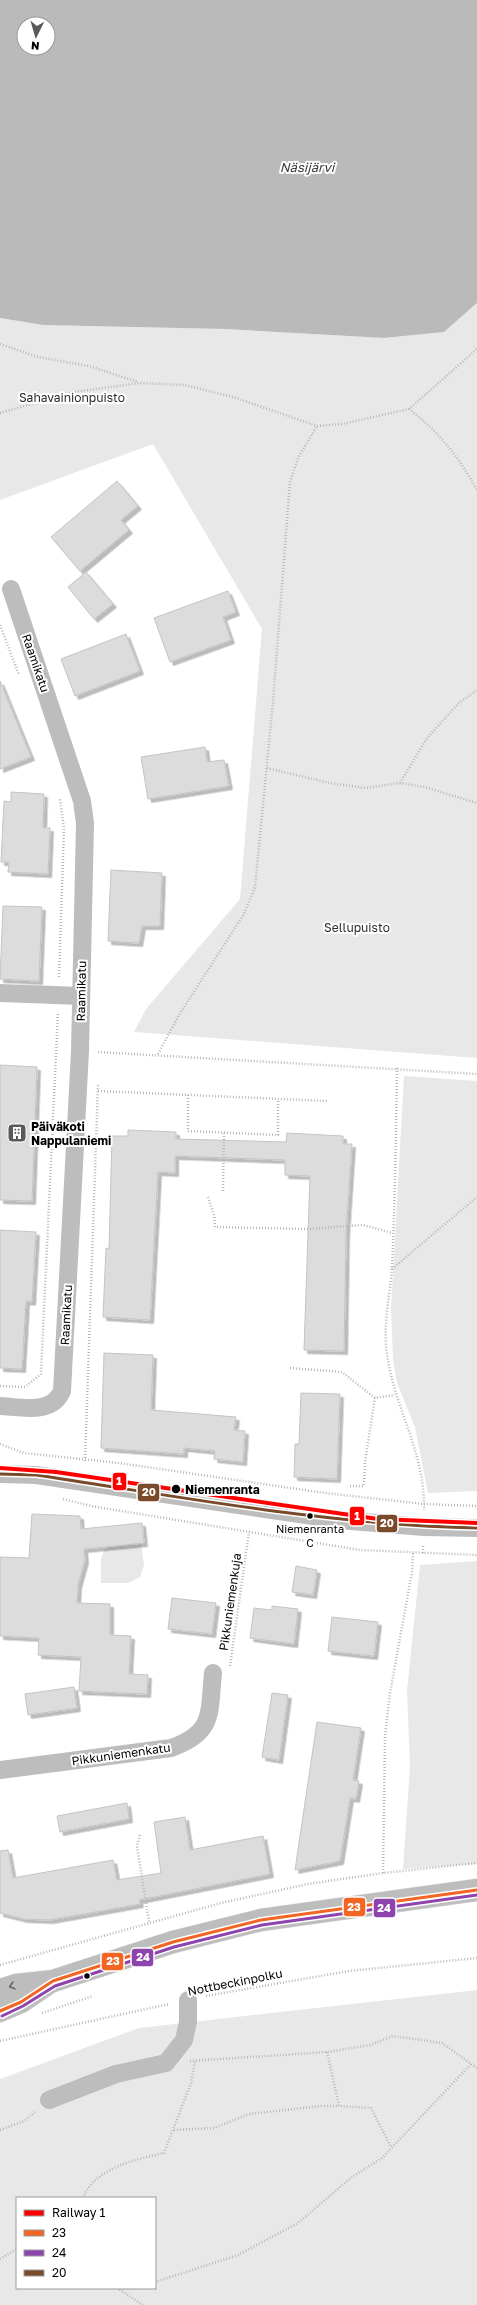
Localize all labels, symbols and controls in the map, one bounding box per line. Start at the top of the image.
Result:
north arrow [16,16,56,56]
text: N [30,40,40,53]
water label: Näsijärvi [280,159,336,175]
park label: Sahavainionpuisto [19,390,125,405]
street label: Raamikatu [19,632,53,694]
park label: Sellupuisto [324,920,390,935]
street label: Raamikatu [73,960,89,1022]
place label: Päiväkoti Nappulaniemi [31,1119,111,1148]
building icon: Päiväkoti Nappulaniemi [6,1122,28,1144]
street label: Raamikatu [57,1284,75,1346]
line badge: 1 [112,1472,127,1491]
text: 1 [116,1474,122,1487]
place label: Niemenranta [185,1482,260,1497]
line badge: 20 [137,1483,160,1502]
marker: Niemenranta [170,1483,182,1495]
text: 20 [142,1485,156,1498]
line badge: 1 [349,1506,365,1526]
text: 1 [354,1509,360,1522]
marker: Niemenranta C [305,1511,315,1521]
line badge: 20 [376,1514,398,1533]
text: 20 [380,1516,394,1529]
place label: Niemenranta C [276,1522,344,1549]
street label: Pikkuniemenkuja [216,1552,244,1652]
street label: Pikkuniemenkatu [71,1740,171,1768]
line badge: 23 [343,1897,366,1917]
line badge: 24 [373,1898,396,1918]
text: 23 [347,1900,361,1913]
text: 24 [377,1901,391,1914]
line badge: 24 [131,1948,154,1967]
text: 24 [136,1950,150,1963]
line badge: 23 [101,1952,124,1971]
text: 23 [106,1954,120,1967]
street label: Nottbeckinpolku [186,1965,284,1999]
unlabelled marker [82,1971,92,1981]
one-way arrow [9,1981,16,1990]
legend [16,2197,156,2289]
text: Railway 1 [52,2205,105,2220]
text: 23 [52,2225,66,2240]
text: 24 [52,2245,66,2260]
text: 20 [52,2265,66,2280]

